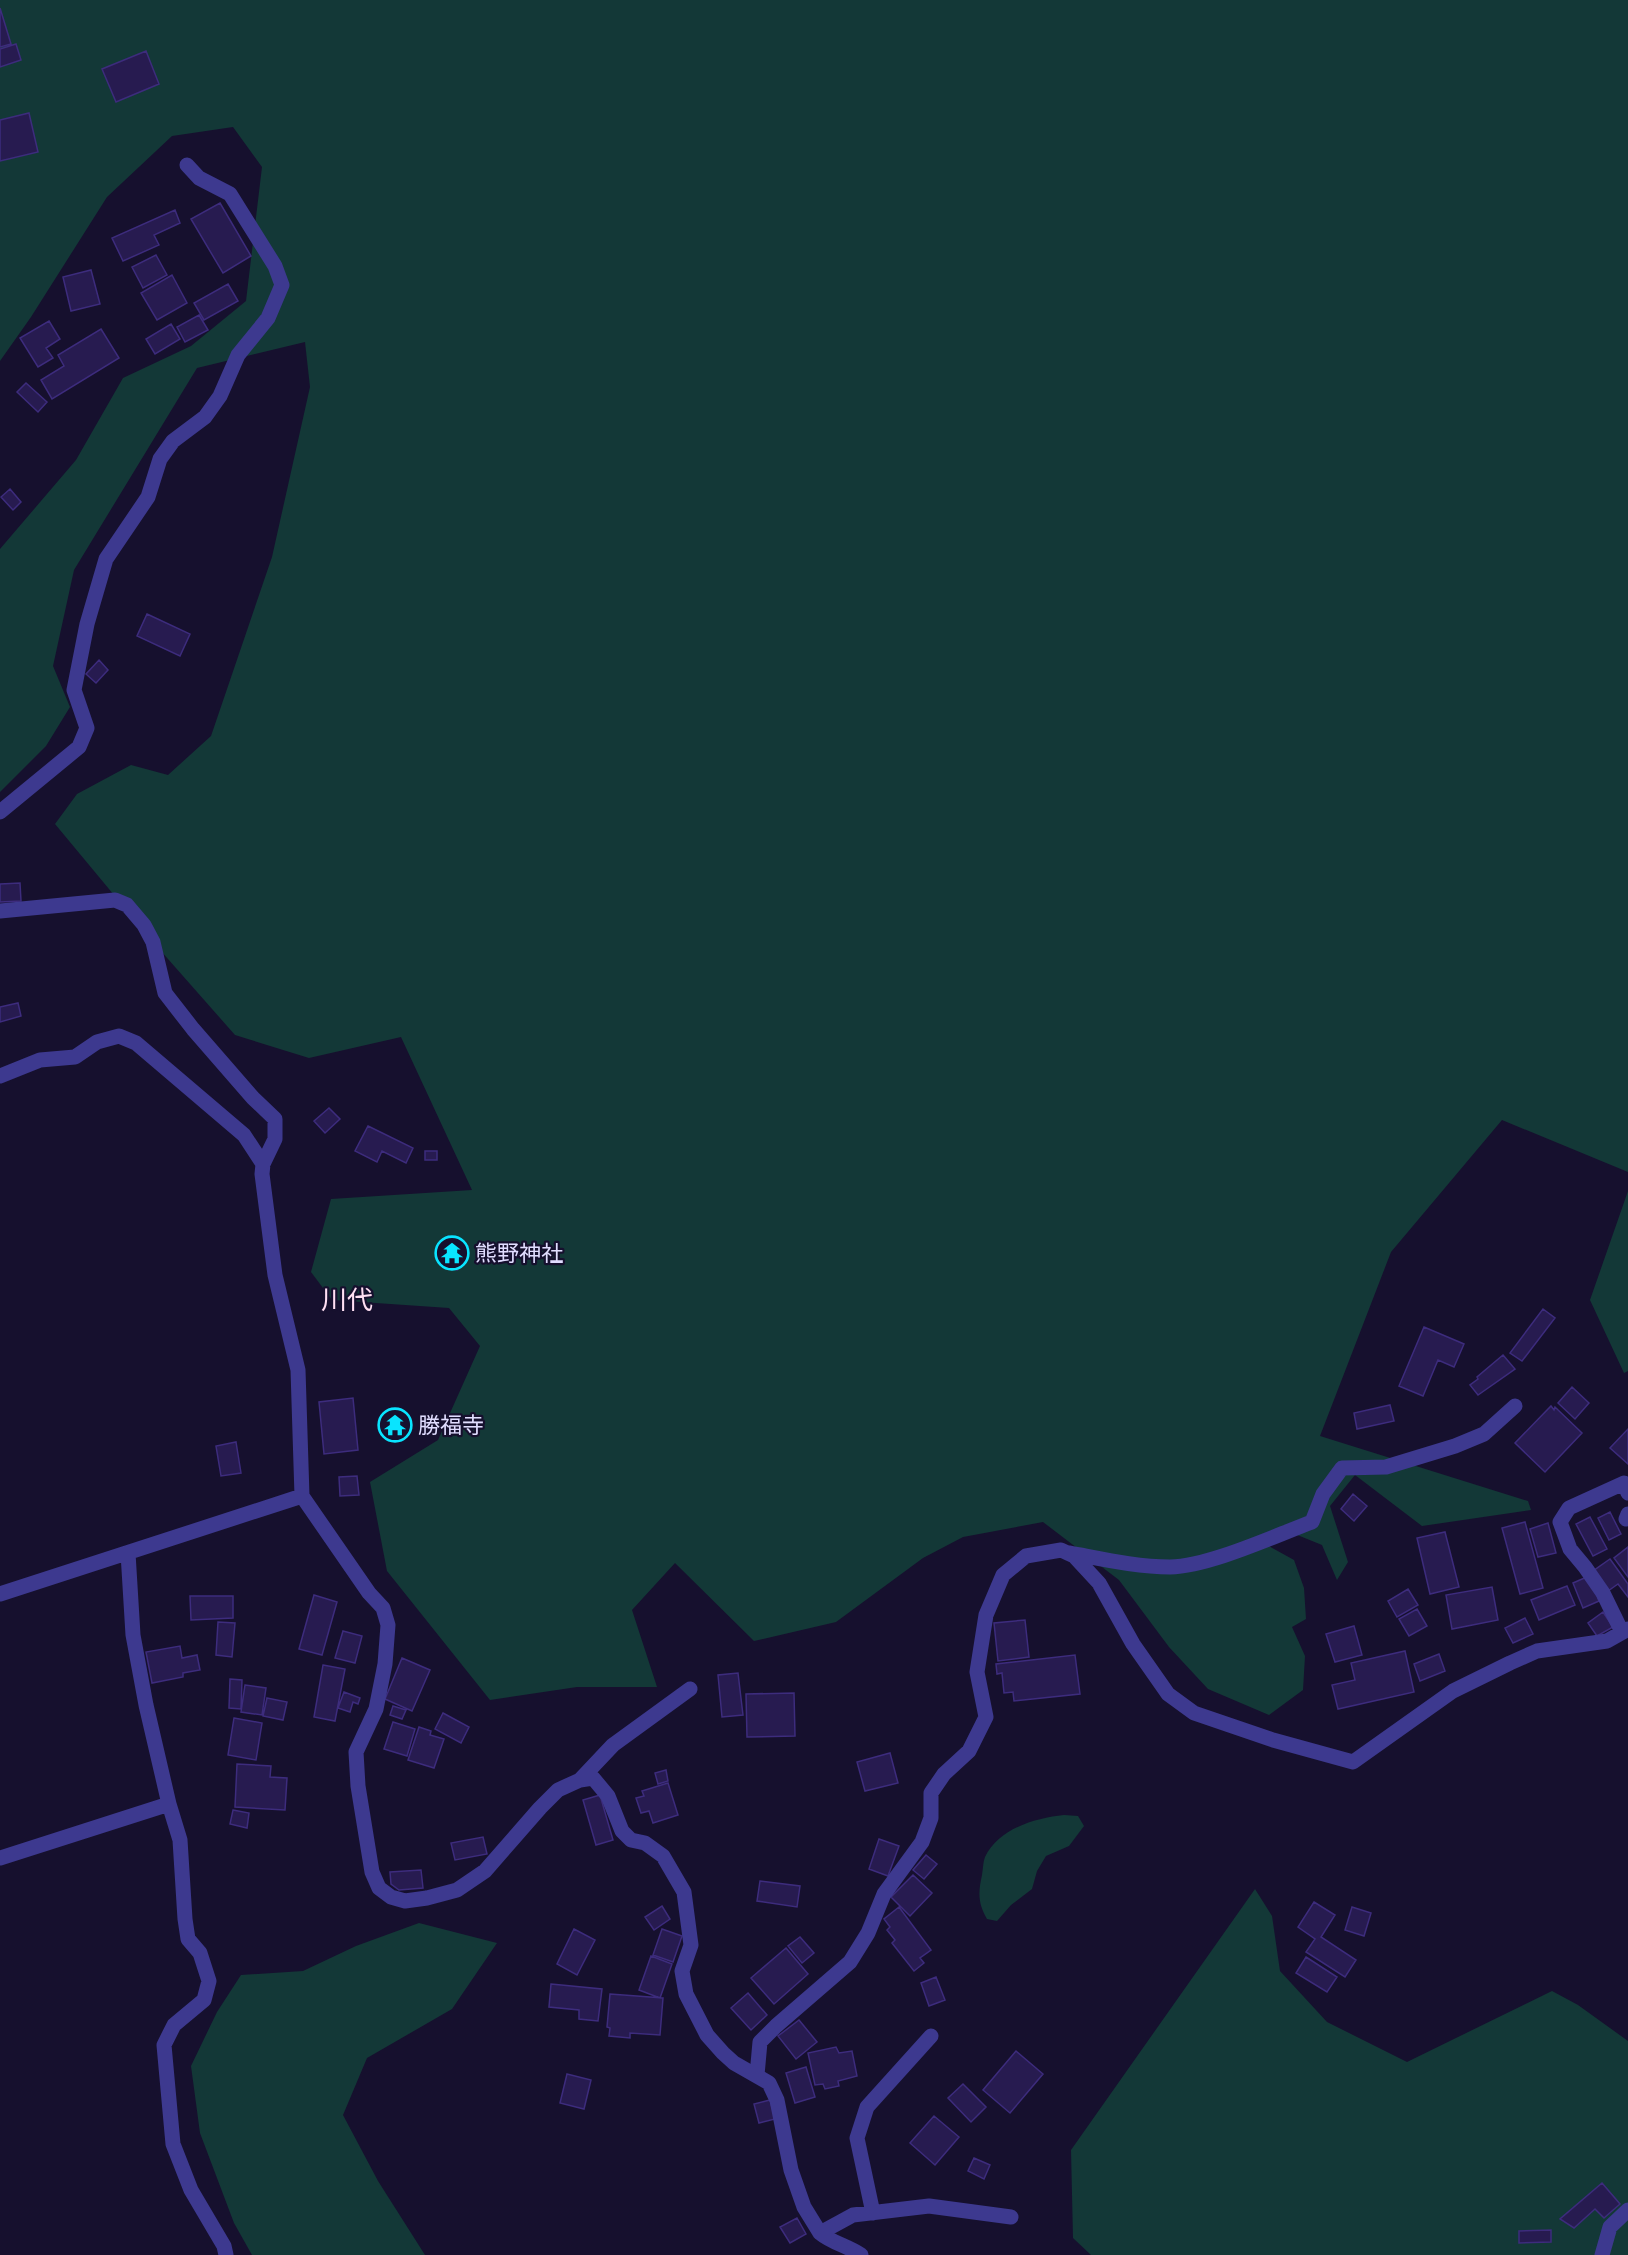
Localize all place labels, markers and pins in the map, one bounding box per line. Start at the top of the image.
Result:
temple icon: 熊野神社 [434,1235,470,1271]
place label: 熊野神社 [475,1237,563,1269]
temple icon: 勝福寺 [377,1407,413,1443]
place label: 勝福寺 [418,1409,484,1441]

